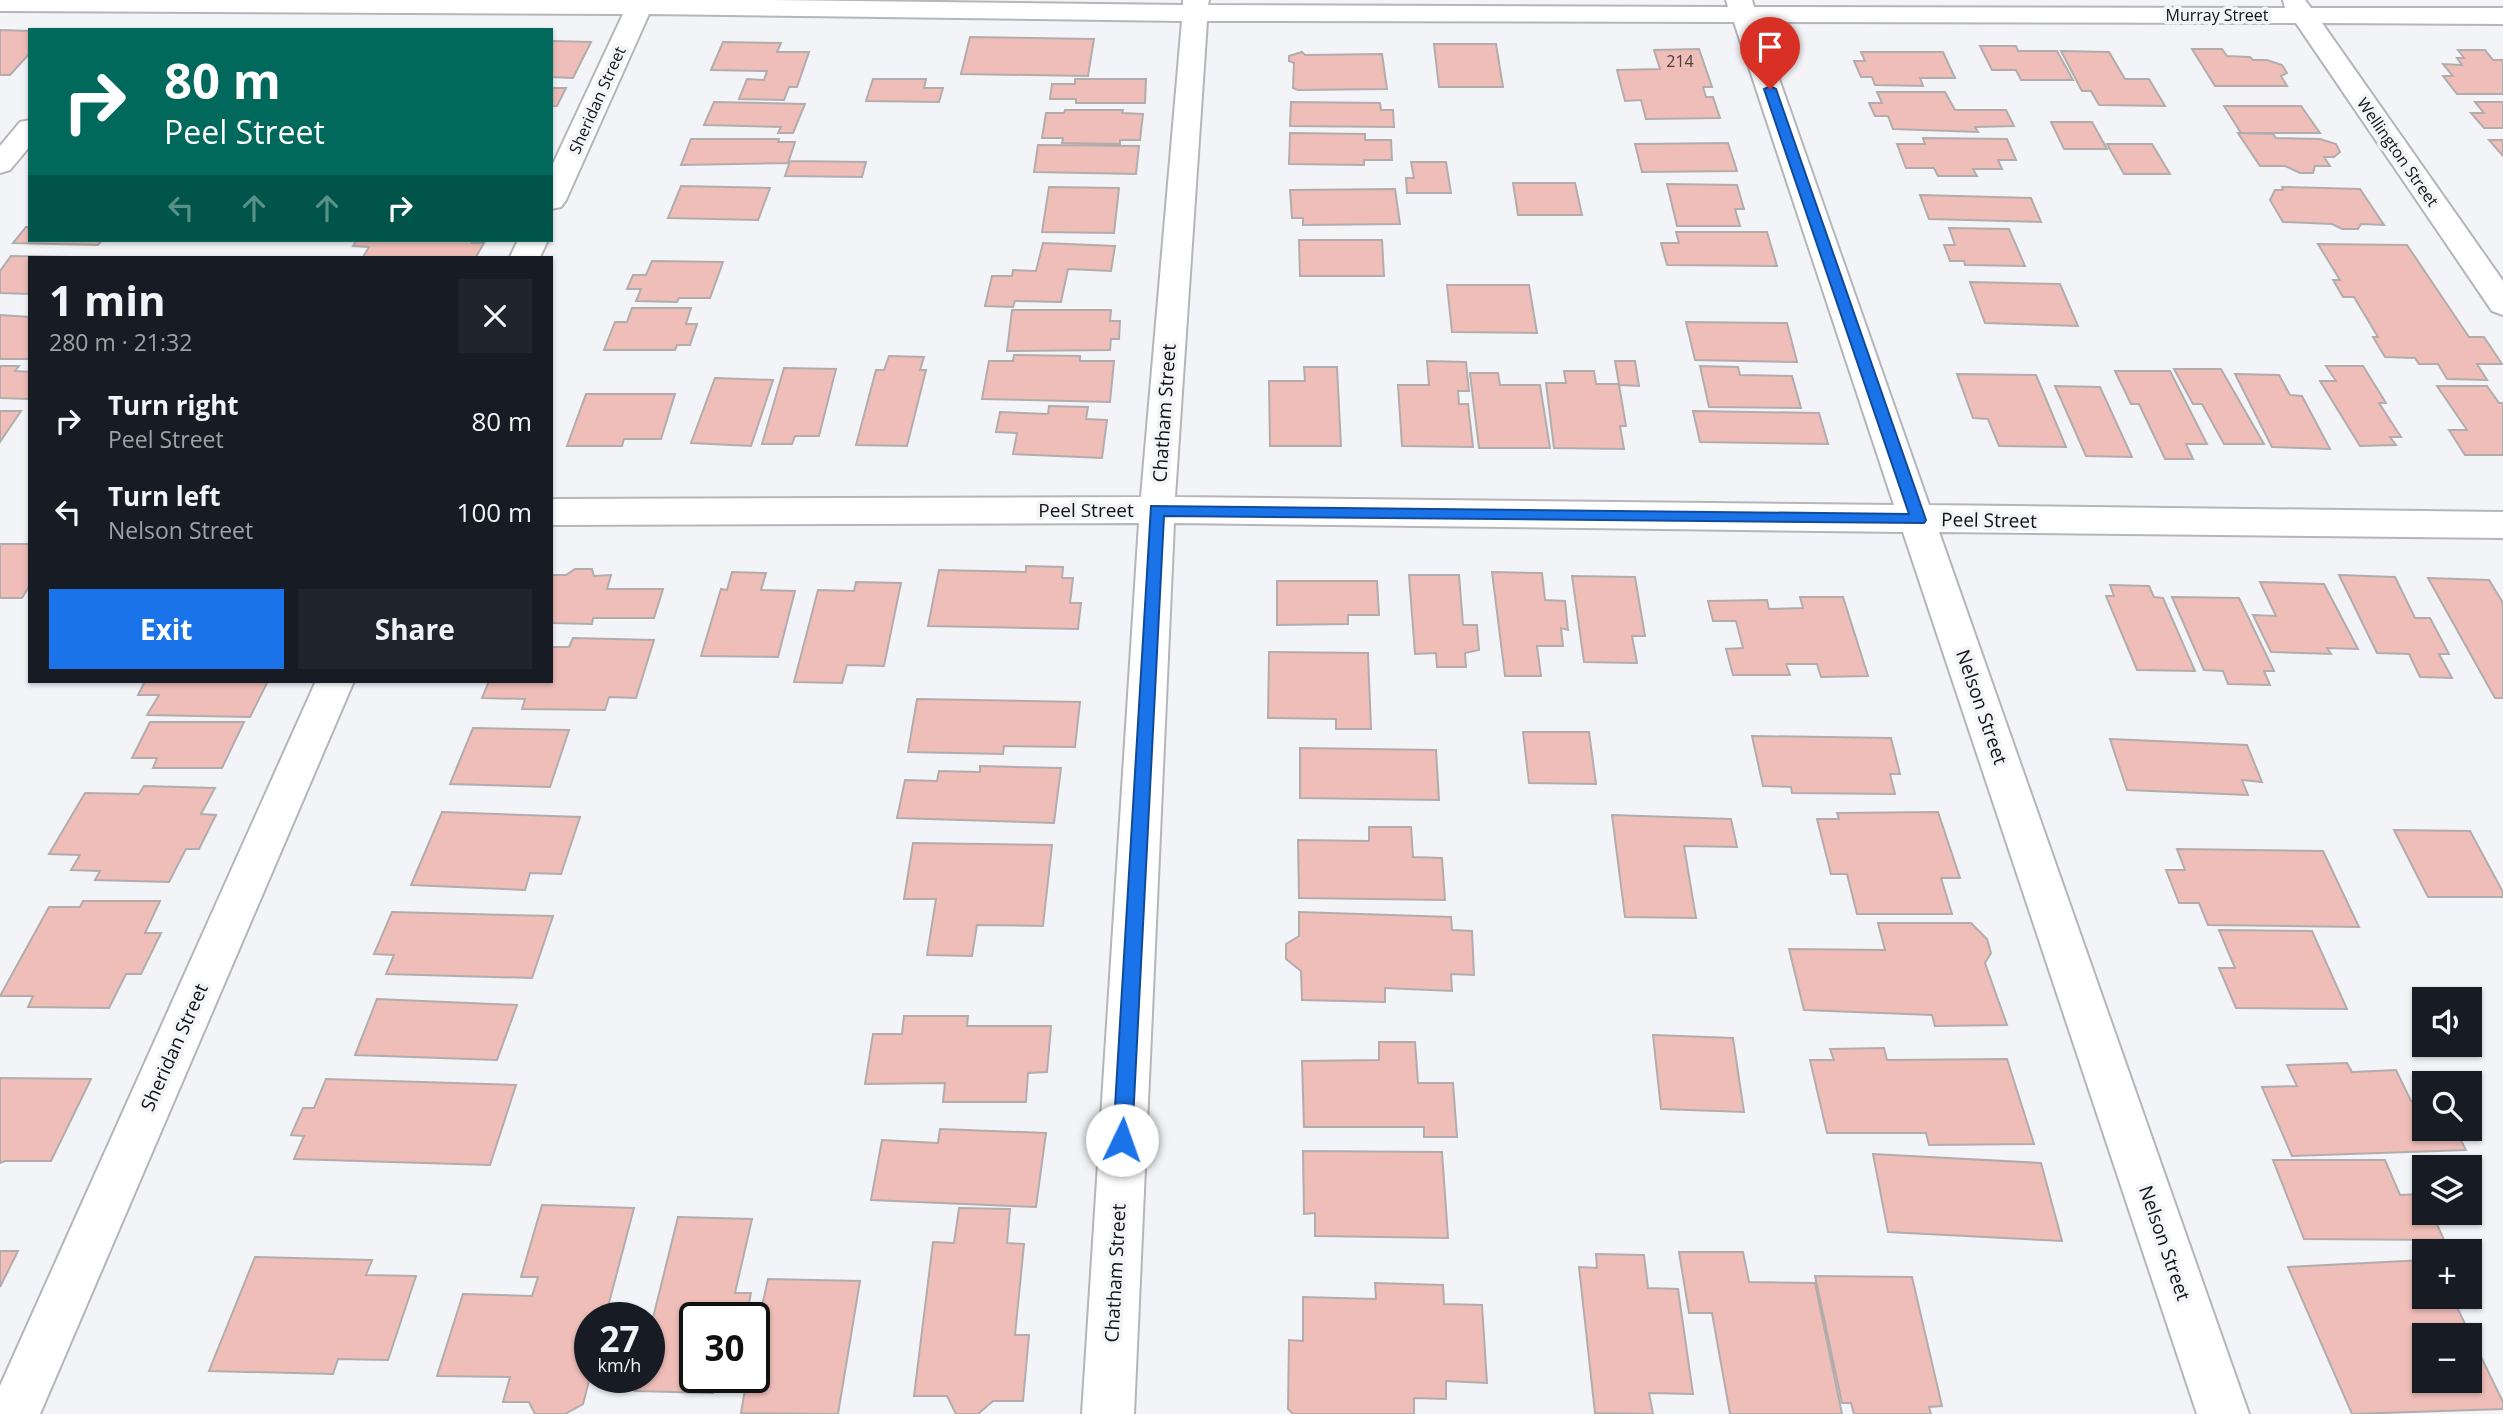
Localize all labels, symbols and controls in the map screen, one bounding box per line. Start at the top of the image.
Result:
street label: Murray Street [2165,4,2269,26]
pin [1740,17,1800,89]
icon: arrive [1751,28,1789,66]
street label: Sheridan Street [563,43,631,157]
text: 80 m [164,47,281,113]
house number: 214 [1666,50,1694,72]
icon: right [49,56,140,147]
street label: Wellington Street [2352,93,2444,211]
text: Peel Street [164,110,325,153]
icon: left [162,189,200,227]
icon: ahead [235,189,273,227]
icon: ahead [308,189,346,227]
icon: right [381,189,419,227]
text: 1 min [49,271,166,328]
button: close [458,279,532,353]
text: 280 m · 21:32 [49,326,192,358]
street label: Chatham Street [1146,343,1182,483]
text: Turn right [108,387,239,423]
icon: right [49,402,87,440]
text: 80 m [471,403,532,439]
text: Peel Street [108,423,224,455]
text: Turn left [108,478,220,514]
icon: left [49,493,87,531]
text: 100 m [457,494,532,530]
street label: Peel Street [1038,497,1134,523]
street label: Peel Street [1941,506,2037,534]
text: Nelson Street [108,514,253,546]
button: Exit [49,589,284,669]
button: Share [298,589,532,669]
street label: Nelson Street [1950,646,2014,768]
street label: Sheridan Street [134,979,214,1115]
map controls [2412,987,2482,1393]
button: sound [2412,987,2482,1057]
button: search [2412,1071,2482,1141]
position arrow [1085,1103,1159,1177]
button: layers [2412,1155,2482,1225]
street label: Nelson Street [2133,1182,2197,1304]
street label: Chatham Street [1098,1203,1132,1343]
button: + [2412,1239,2482,1309]
speed limit sign: 30 [679,1302,770,1393]
text: 27 [599,1315,640,1362]
button: − [2412,1323,2482,1393]
text: km/h [598,1353,641,1377]

